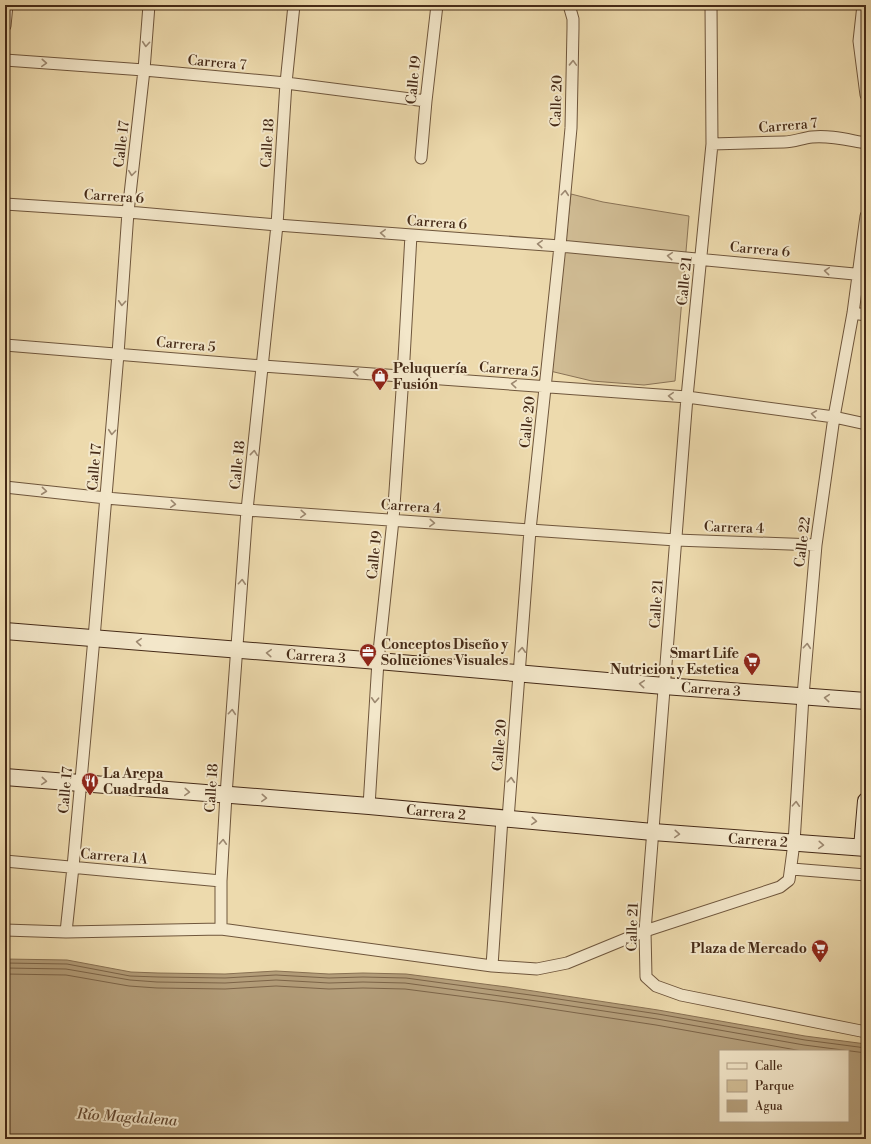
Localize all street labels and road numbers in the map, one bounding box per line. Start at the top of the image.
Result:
street label: Carrera 7 [187,51,247,75]
street label: Calle 19 [402,55,426,105]
street label: Calle 20 [547,75,567,127]
street label: Carrera 7 [758,114,818,138]
street label: Calle 18 [257,118,279,168]
street label: Calle 17 [110,120,134,169]
street label: Carrera 6 [83,186,145,208]
street label: Carrera 6 [406,212,468,234]
street label: Carrera 6 [729,238,791,262]
street label: Calle 21 [673,256,697,306]
street label: Carrera 5 [155,333,217,357]
street label: Carrera 5 [478,358,540,382]
street label: Calle 20 [516,395,540,449]
street label: Calle 18 [226,440,250,491]
street label: Calle 17 [84,443,106,491]
street label: Carrera 4 [380,496,442,518]
street label: Calle 22 [791,516,815,568]
street label: Carrera 4 [704,518,764,538]
street label: Calle 19 [363,530,387,580]
street label: Calle 21 [646,579,668,629]
street label: Carrera 3 [286,646,347,668]
street label: Carrera 3 [681,679,742,701]
street label: Calle 20 [489,718,511,772]
street label: Calle 18 [201,763,223,813]
street label: Calle 17 [55,766,77,814]
street label: Carrera 2 [405,801,467,825]
street label: Carrera 2 [727,830,788,852]
street label: Carrera 1A [79,845,149,869]
street label: Calle 21 [623,902,643,952]

